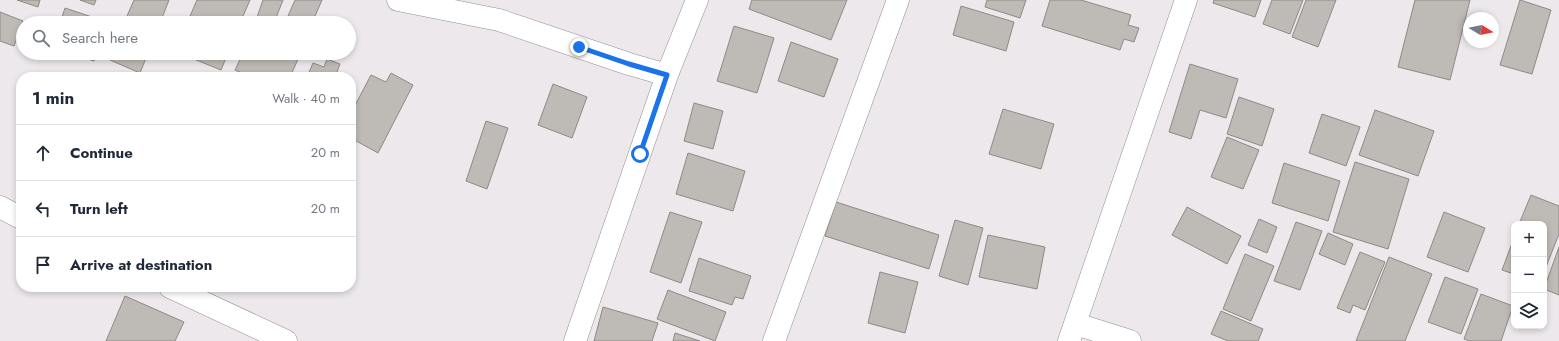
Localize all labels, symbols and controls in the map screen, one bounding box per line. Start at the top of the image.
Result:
north arrow [1463,12,1499,48]
search box [16,16,356,60]
icon: search [30,27,52,49]
text: Search here [62,27,138,49]
route end [570,38,588,56]
text: 1 min [32,86,74,110]
text: Walk · 40 m [272,89,340,108]
icon: ahead [32,142,54,164]
text: Continue [70,142,133,164]
text: 20 m [311,143,340,162]
route start [631,145,649,163]
icon: left [32,198,54,220]
text: Turn left [70,198,128,220]
text: 20 m [311,199,340,218]
map controls [1511,221,1547,329]
button: + [1511,221,1547,257]
icon: arrive [32,254,54,276]
text: Arrive at destination [70,254,212,276]
button: − [1511,257,1547,293]
button: layers [1511,293,1547,329]

